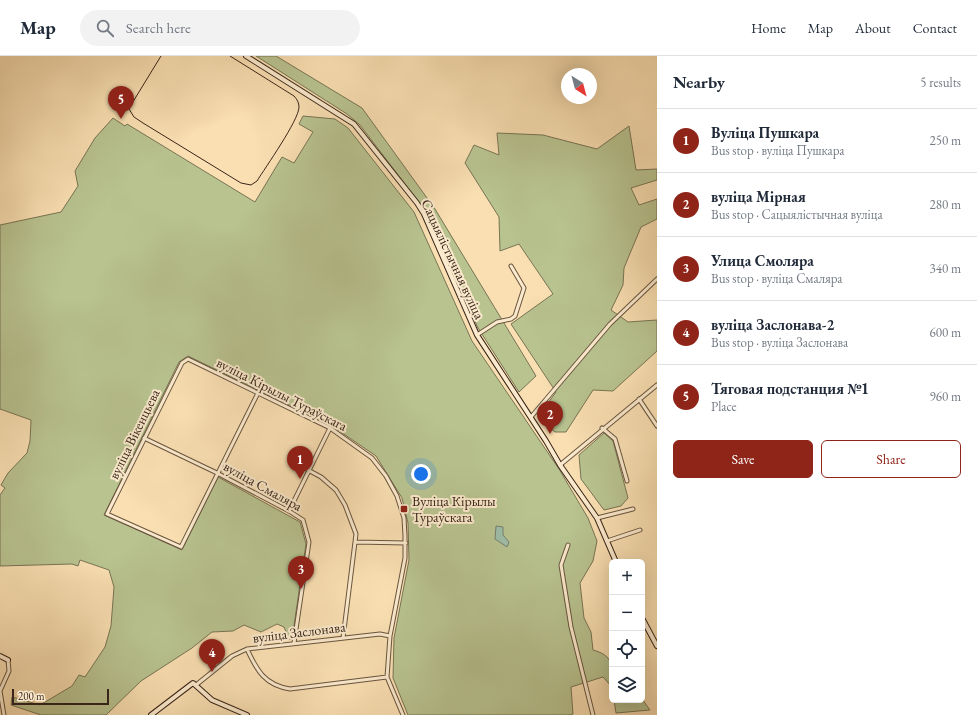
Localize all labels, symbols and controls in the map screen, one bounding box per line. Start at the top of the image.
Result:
search box [80,10,360,46]
text: Map [20,15,56,40]
icon: search [94,17,116,39]
text: Search here [126,18,191,37]
text: Home [751,19,786,37]
text: Map [808,19,833,37]
text: About [855,19,891,37]
text: Contact [913,19,957,37]
north arrow [561,68,597,104]
text: Nearby [673,71,725,93]
text: 5 results [920,74,961,91]
pin: 5 [108,86,134,119]
text: Вуліца Пушкара [711,123,819,142]
text: 1 [683,132,689,149]
text: 250 m [930,132,961,149]
text: Bus stop · вуліца Пушкара [711,142,844,159]
text: вуліца Мірная [711,187,806,206]
street label: Сацыялістычная вуліца [417,196,489,322]
text: 2 [683,196,689,213]
text: 280 m [930,196,961,213]
text: Bus stop · Сацыялістычная вуліца [711,206,883,223]
text: Улица Смоляра [711,251,814,270]
text: 3 [683,260,689,277]
text: 340 m [930,260,961,277]
text: Bus stop · вуліца Смаляра [711,270,842,287]
text: вуліца Заслонава-2 [711,315,834,334]
text: 4 [683,324,689,341]
text: 600 m [930,324,961,341]
text: Bus stop · вуліца Заслонава [711,334,848,351]
street label: вуліца Кірылы Тураўскага [214,353,351,435]
text: Тяговая подстанция №1 [711,379,869,398]
street label: вуліца Вікенцьева [104,386,164,482]
text: 5 [683,388,689,405]
text: 960 m [930,388,961,405]
text: Place [711,398,737,415]
pin: 2 [537,401,563,434]
button: Save [673,440,813,478]
button: Share [821,440,961,478]
pin: 1 [287,446,313,479]
street label: вуліца Смаляра [221,457,306,515]
your location [411,464,431,484]
place label: Вуліца Кірылы Тураўскага [412,492,496,526]
marker: Вуліца Кірылы Тураўскага [399,504,409,514]
pin: 3 [288,556,314,589]
map controls [609,559,645,703]
button: + [609,559,645,595]
button: − [609,595,645,631]
street label: вуліца Заслонава [252,617,347,647]
button: locate [609,631,645,667]
pin: 4 [199,639,225,672]
button: layers [609,667,645,703]
scale bar [12,687,109,706]
text: 200 m [18,689,45,703]

